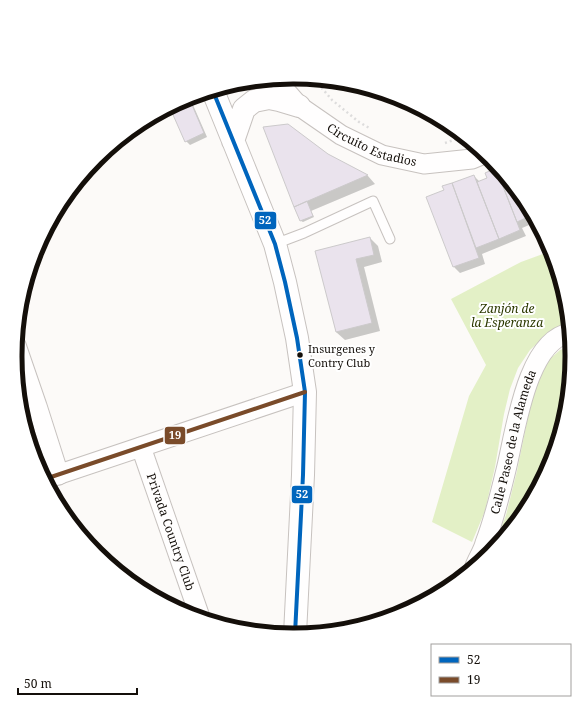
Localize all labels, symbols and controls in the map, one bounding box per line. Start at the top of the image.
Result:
street label: Circuito Estadios [324,119,418,170]
line badge: 52 [254,211,277,230]
text: 52 [259,212,271,227]
park label: Zanjón de la Esperanza [471,300,543,331]
place label: Insurgenes y Contry Club [308,341,376,370]
marker: Insurgenes y Contry Club [295,350,305,360]
street label: Calle Paseo de la Alameda [486,367,540,516]
line badge: 19 [164,426,186,445]
text: 19 [169,427,181,442]
street label: Privada Country Club [143,471,199,593]
line badge: 52 [291,485,313,504]
text: 52 [296,486,308,501]
legend [431,644,571,696]
text: 52 [467,651,480,668]
scale bar [18,670,137,696]
text: 19 [467,671,480,688]
text: 50 m [24,675,52,692]

